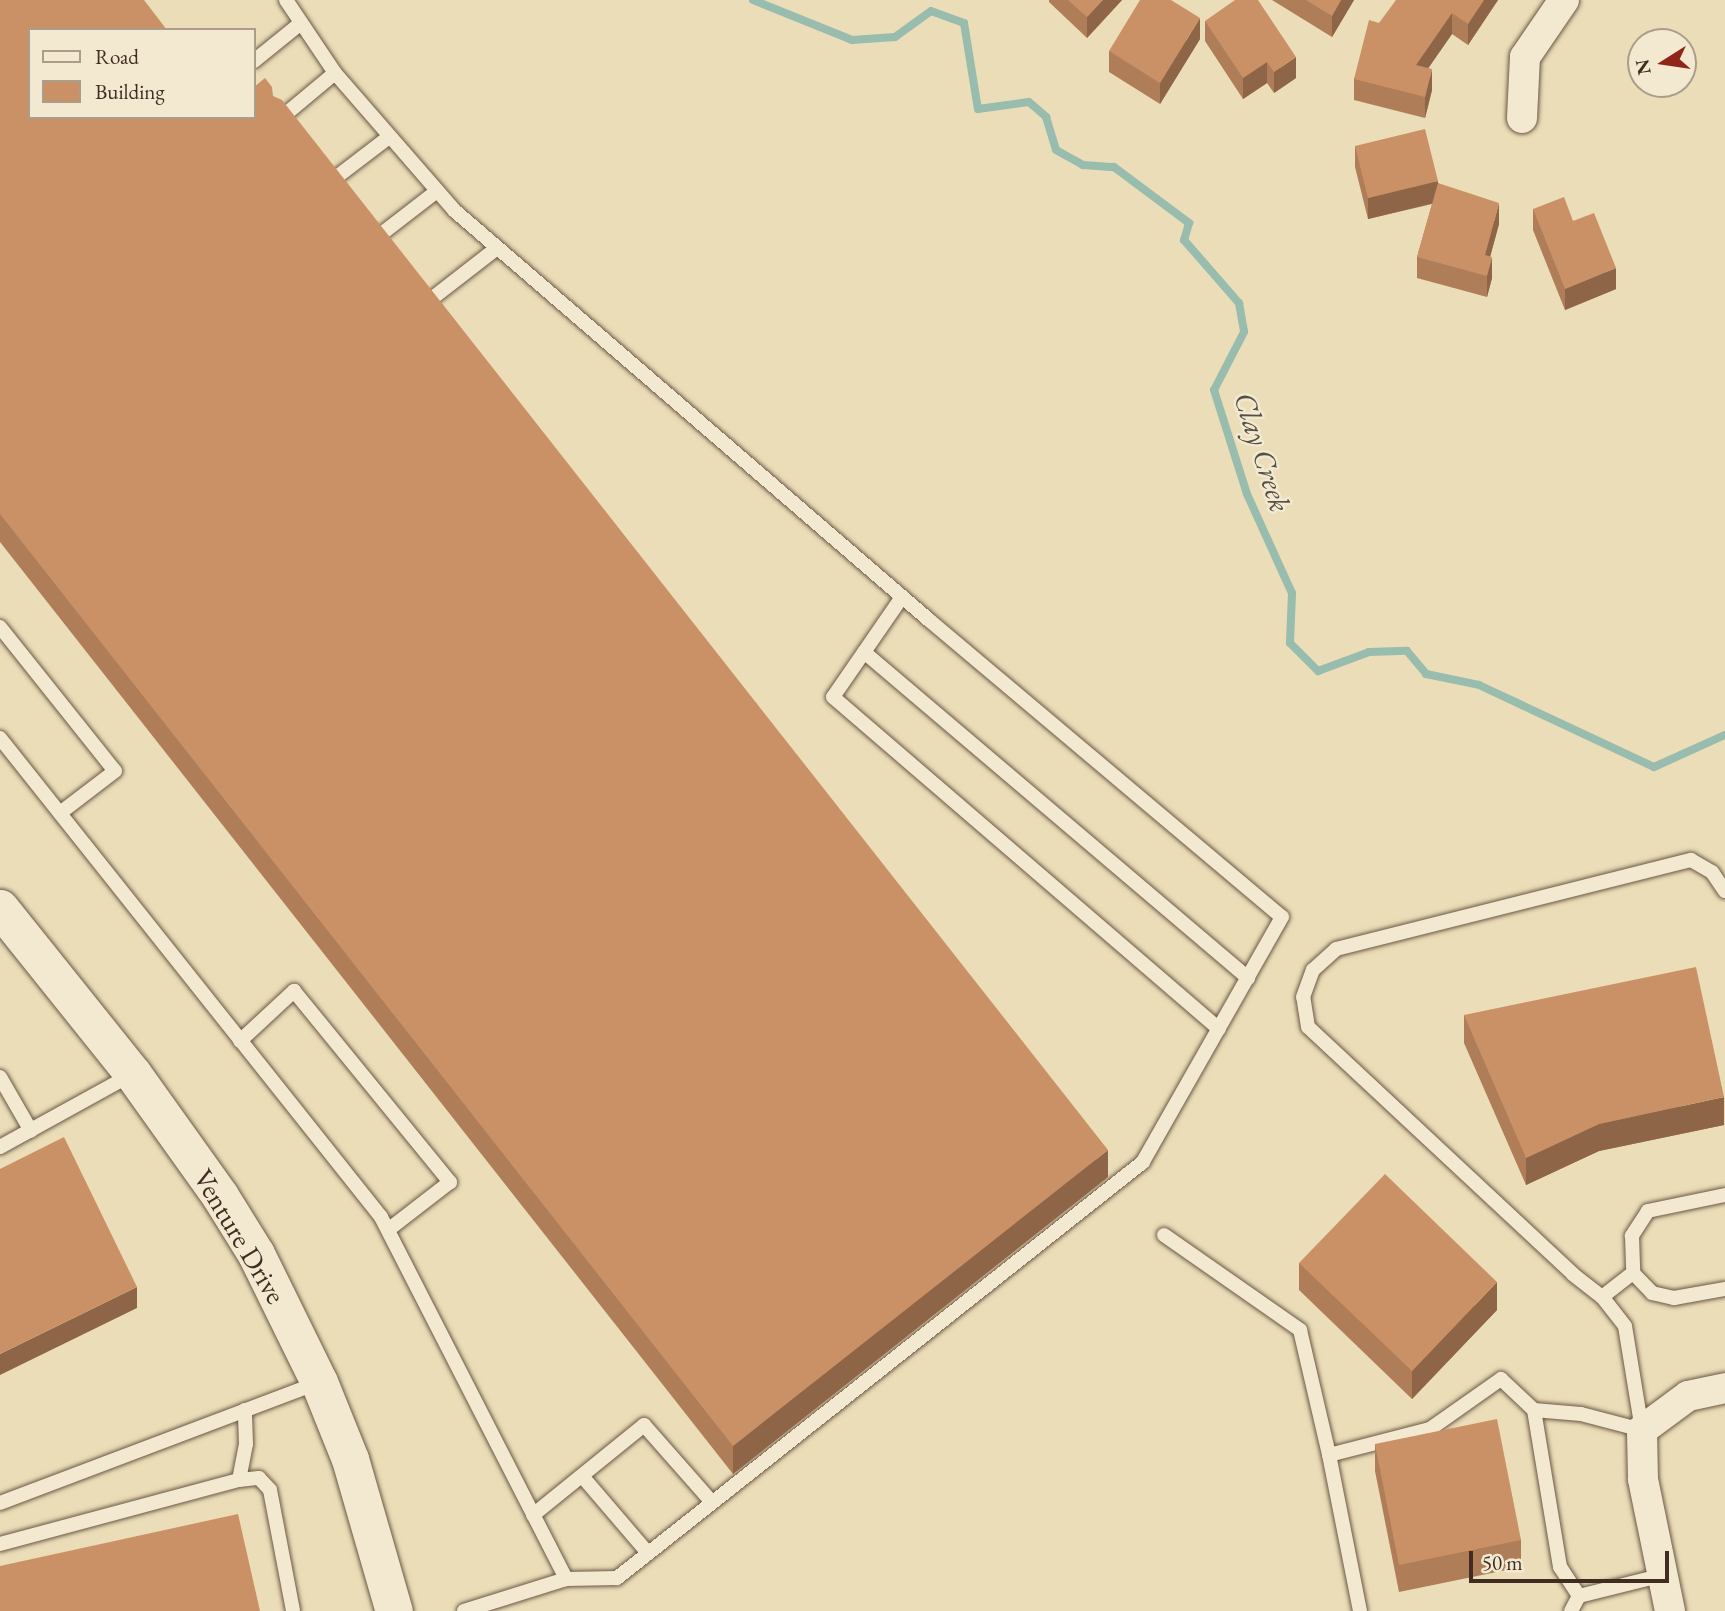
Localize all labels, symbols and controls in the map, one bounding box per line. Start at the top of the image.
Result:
legend [28,28,256,119]
north arrow [1627,28,1697,98]
text: Road [95,43,139,70]
text: N [1629,57,1657,77]
text: Building [95,78,165,105]
water label: Clay Creek [1226,388,1298,516]
street label: Venture Drive [187,1163,293,1309]
scale bar [1473,1538,1672,1582]
text: 50 m [1482,1549,1523,1576]

